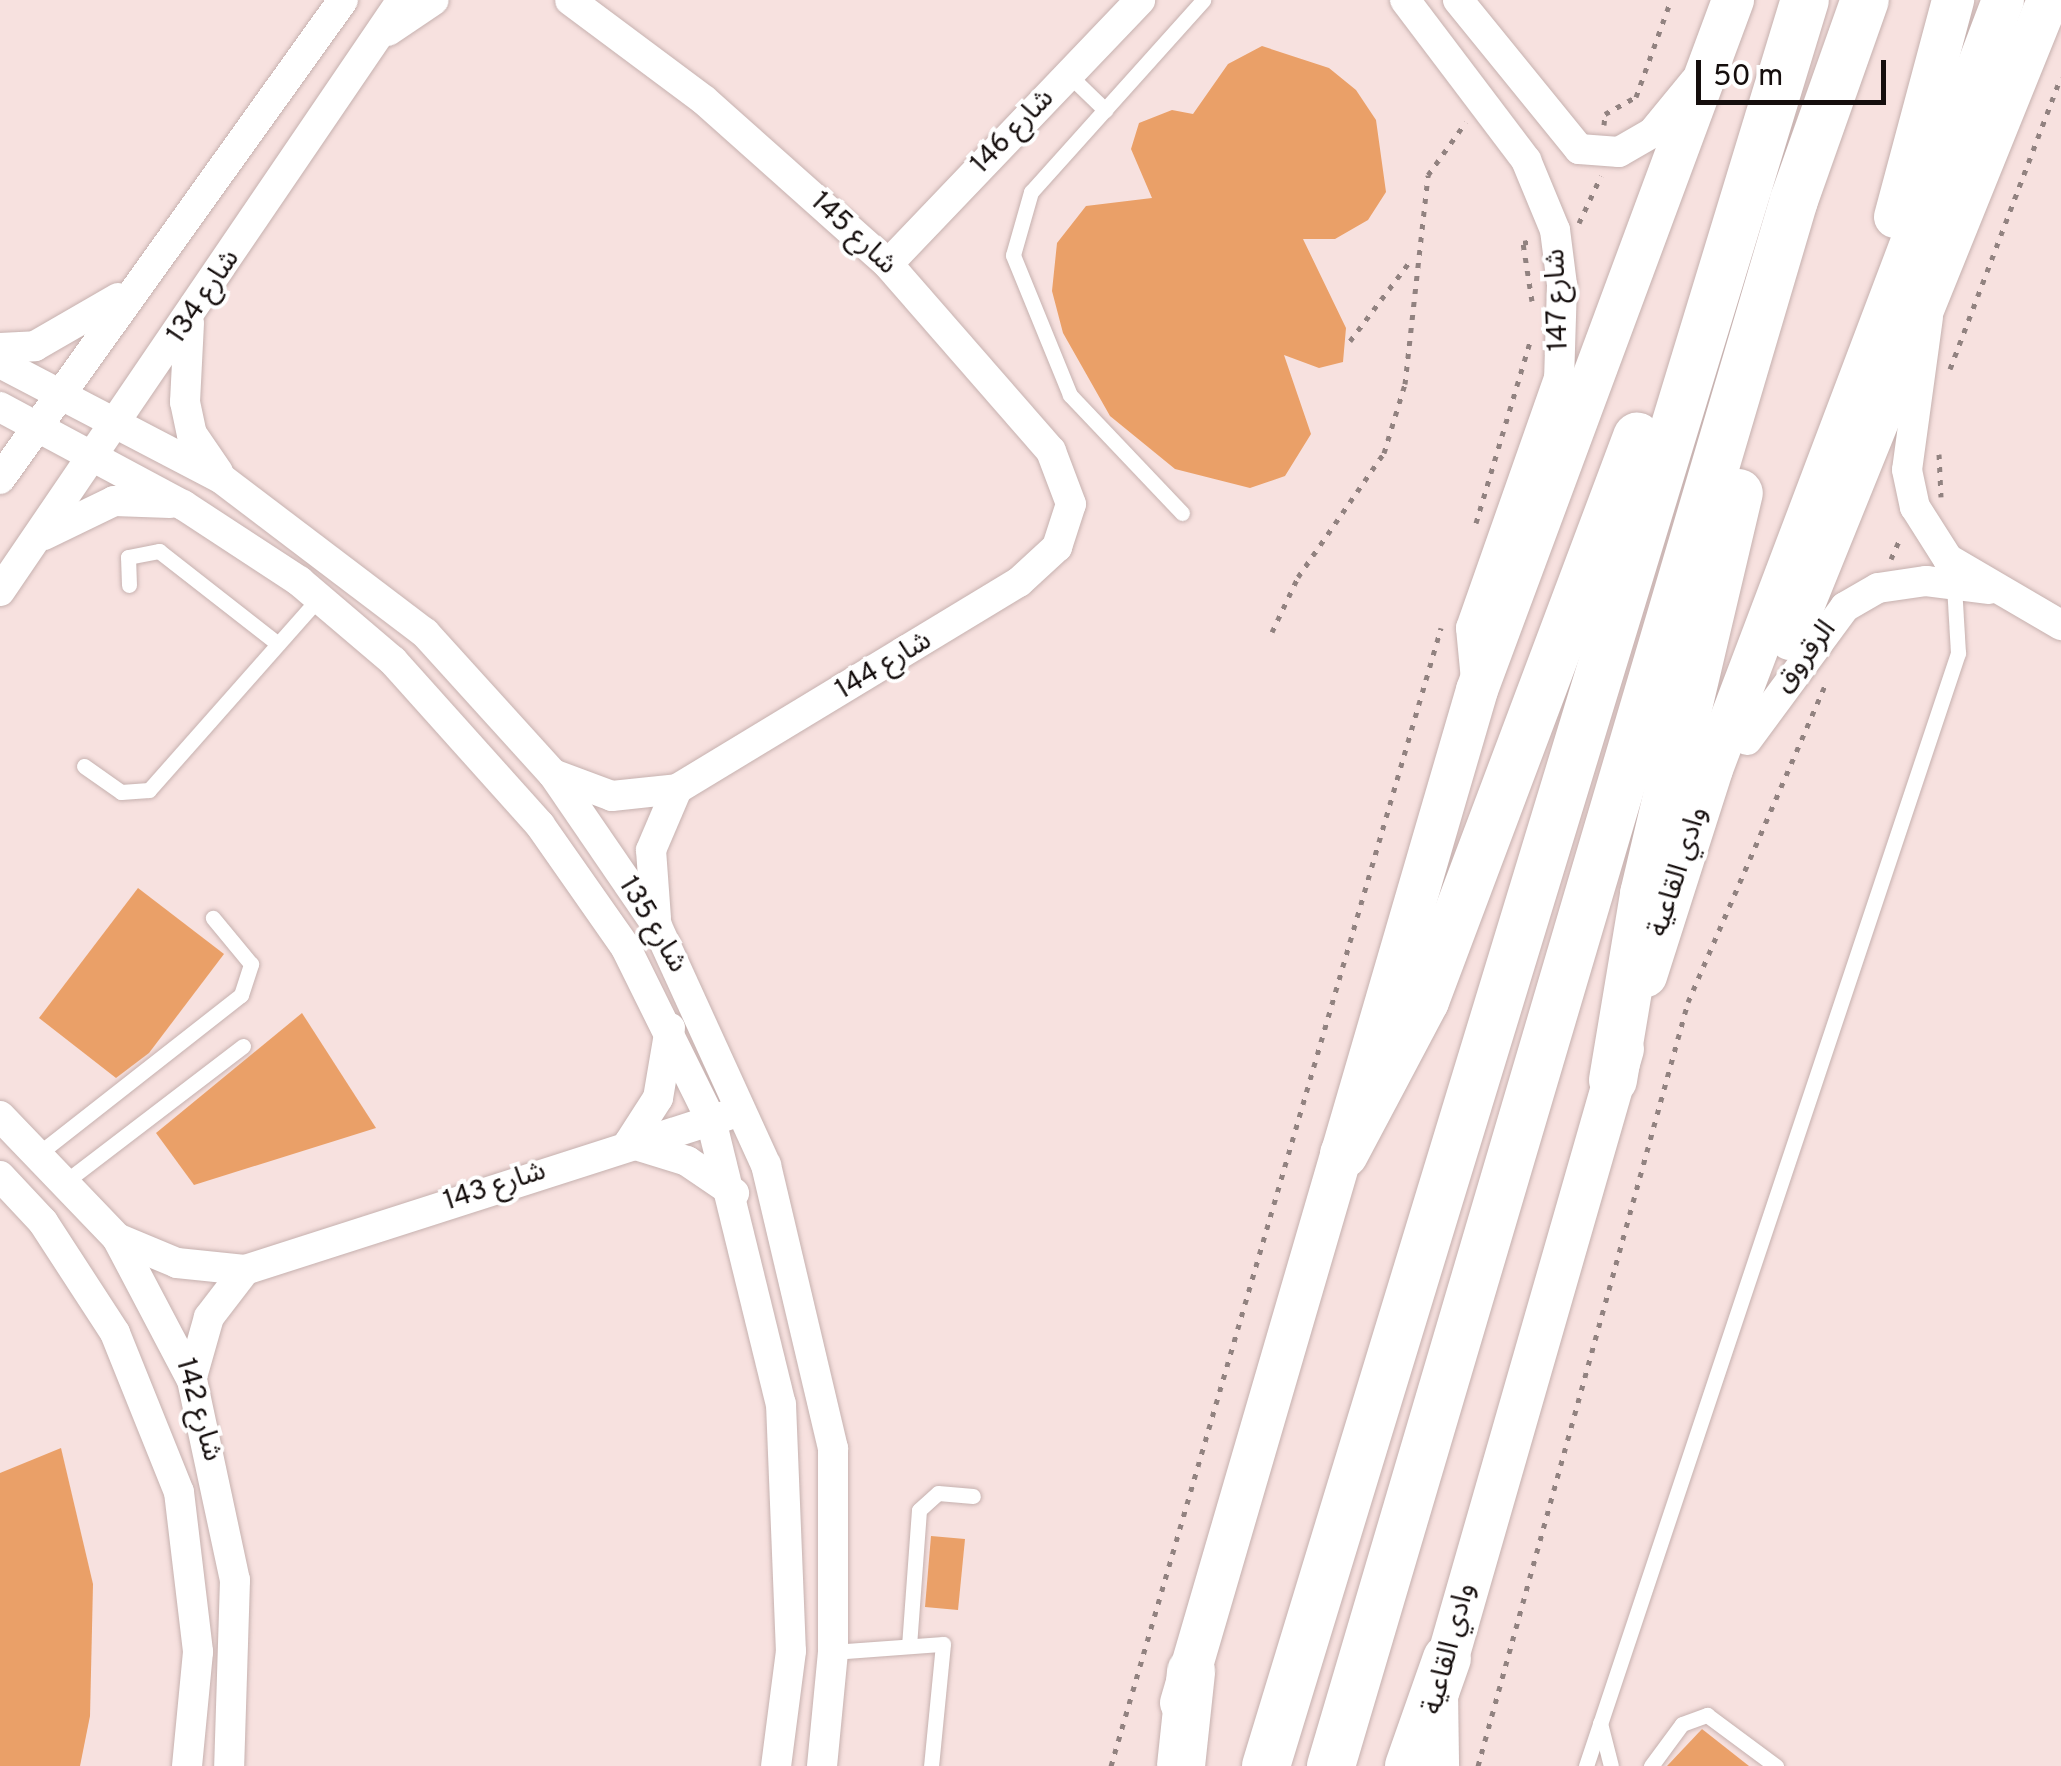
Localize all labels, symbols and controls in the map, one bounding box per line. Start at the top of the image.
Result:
scale bar [1701,40,1891,102]
text: 50 m [1713,59,1783,96]
street label: شارع 146 [964,83,1062,181]
street label: شارع 145 [803,186,903,282]
street label: شارع 134 [160,244,248,350]
street label: شارع 147 [1539,248,1577,352]
street label: الرقروق [1768,614,1844,700]
street label: شارع 144 [830,624,938,708]
street label: وادي القاعية [1642,803,1716,941]
street label: شارع 135 [610,871,694,979]
street label: شارع 143 [440,1155,550,1219]
street label: شارع 142 [167,1355,229,1465]
street label: وادي القاعية [1416,1580,1484,1718]

